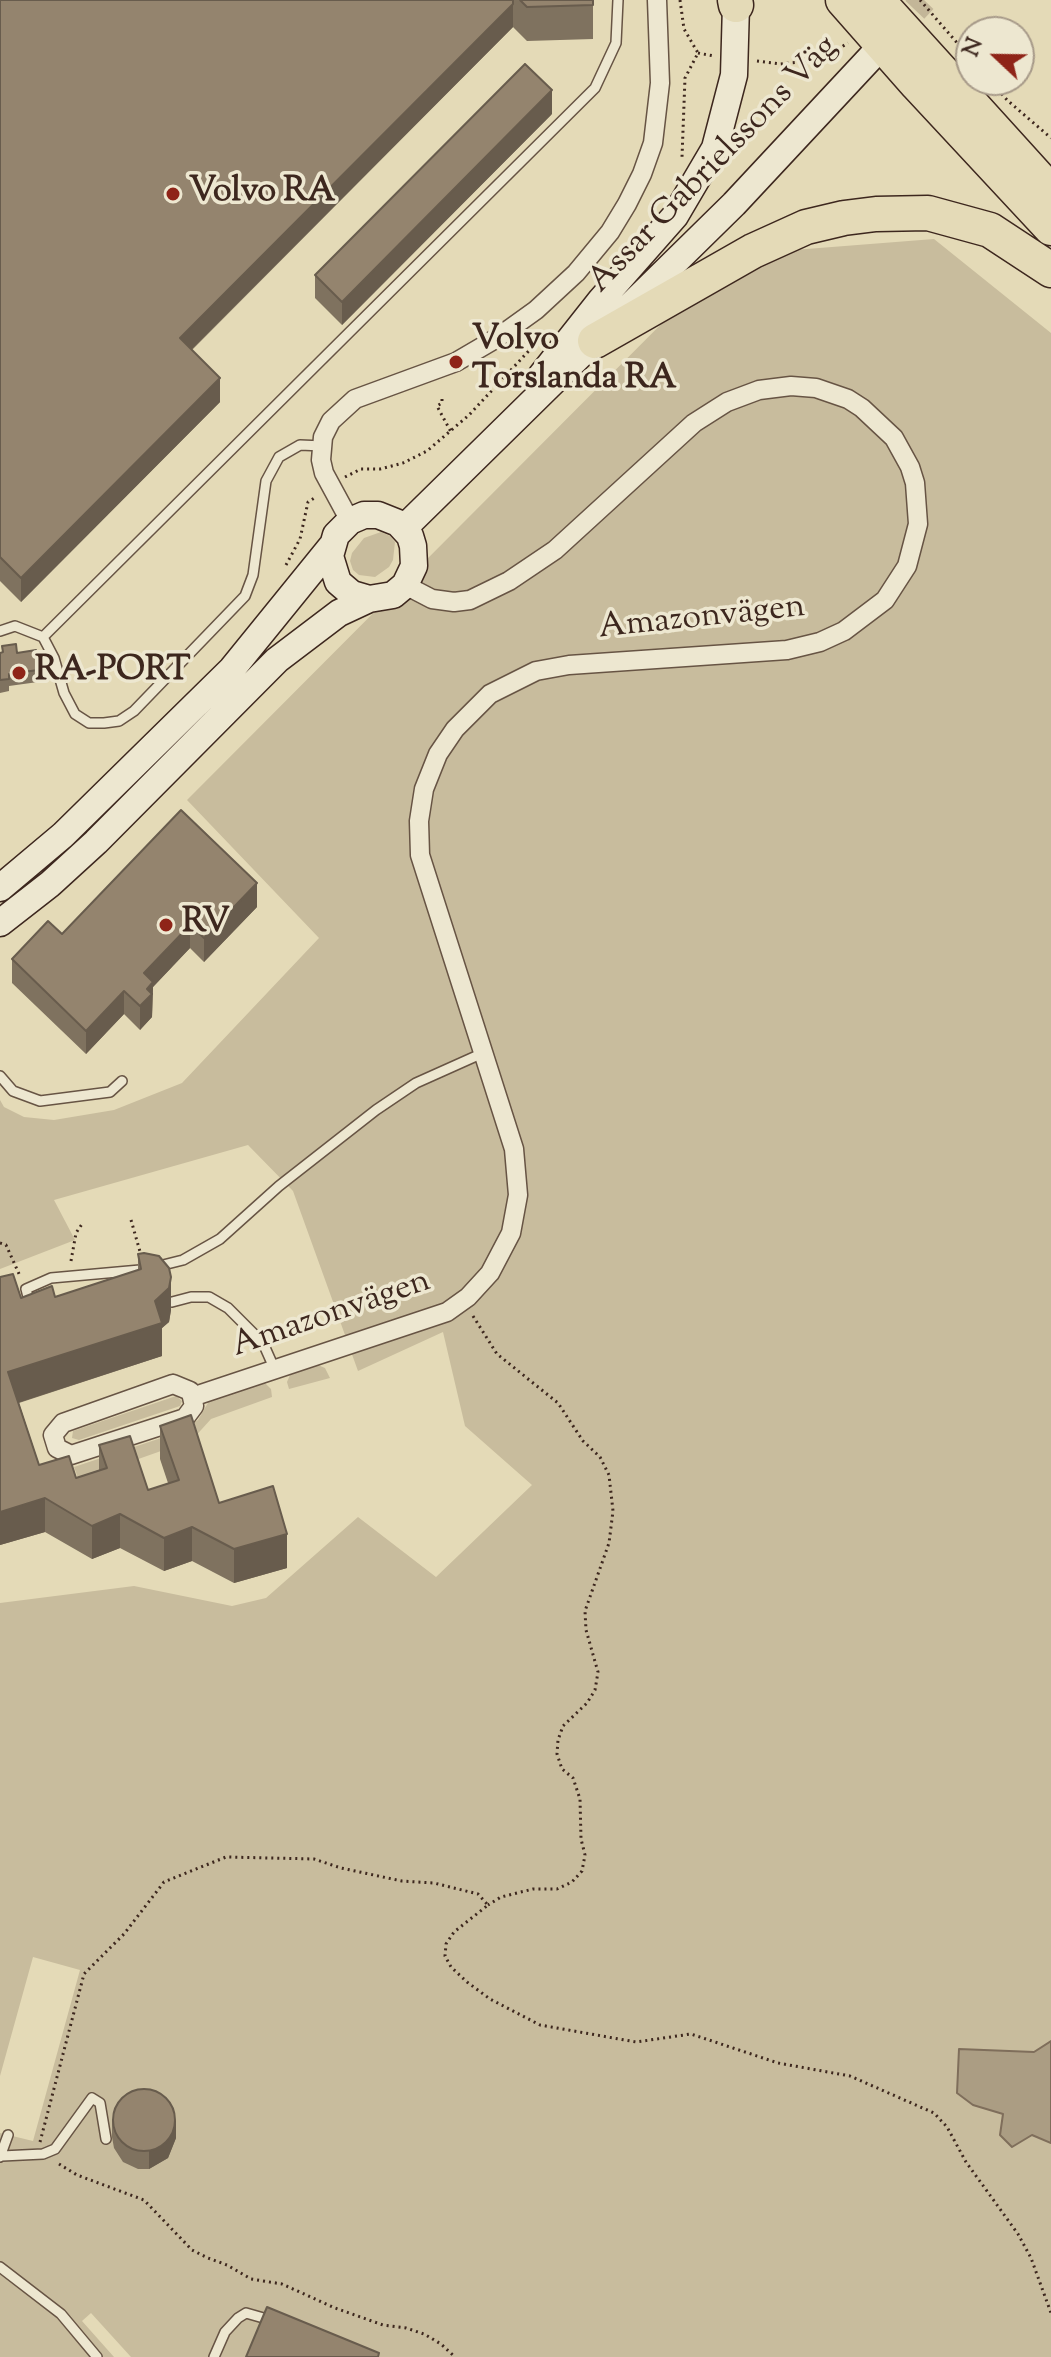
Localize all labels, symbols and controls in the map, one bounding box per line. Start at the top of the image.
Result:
north arrow [955,16,1035,96]
street label: Assar Gabrielssons Väg [582,29,848,303]
text: N [956,34,993,62]
place label: Volvo RA [189,174,335,214]
marker: Volvo RA [164,185,182,203]
place label: Volvo Torslanda RA [472,322,677,402]
marker: Volvo Torslanda RA [447,353,465,371]
street label: Amazonvägen [597,589,807,651]
place label: RA-PORT [35,653,190,693]
marker: RA-PORT [10,664,28,682]
place label: RV [182,905,230,945]
marker: RV [157,916,175,934]
street label: Amazonvägen [227,1263,437,1369]

